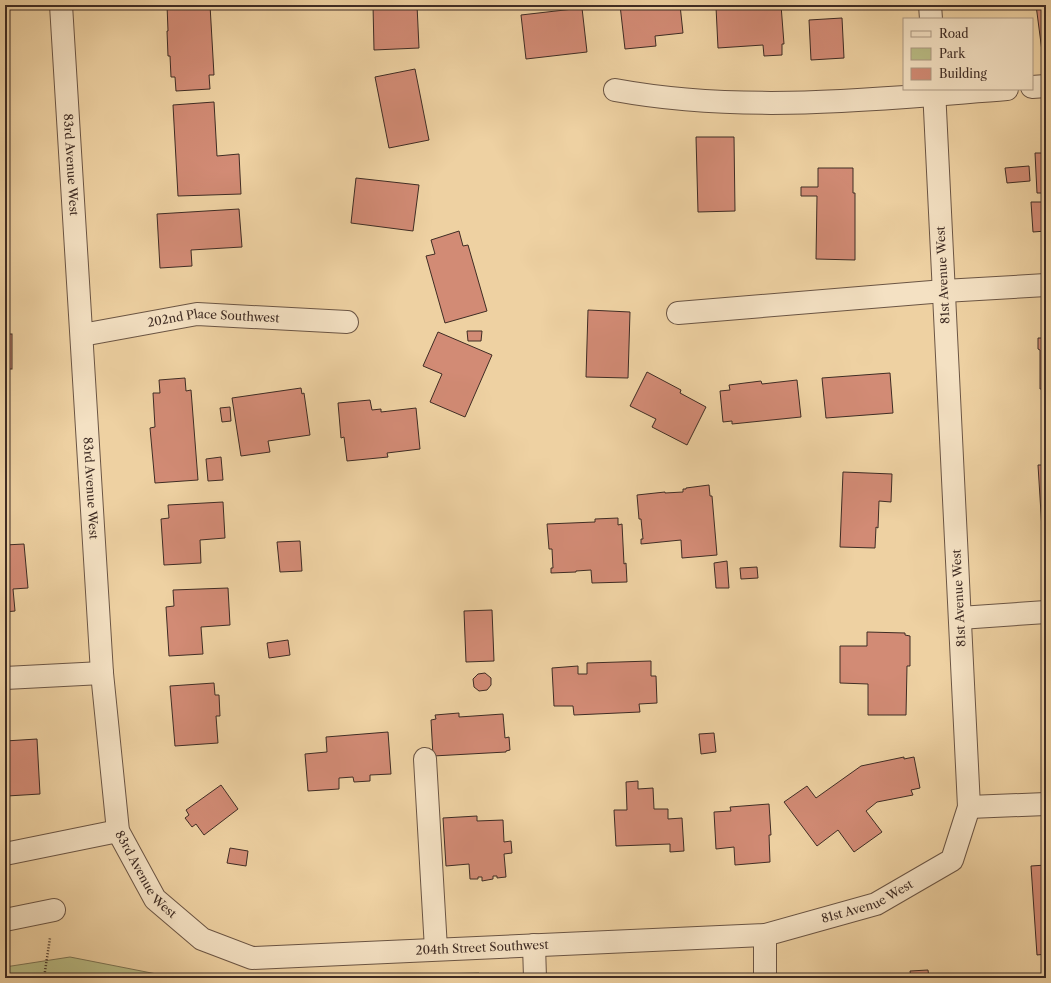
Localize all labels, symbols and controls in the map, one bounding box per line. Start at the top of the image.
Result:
legend [903,18,1033,90]
text: Road [939,26,969,41]
text: Park [939,46,966,61]
text: Building [939,66,987,81]
street label: 83rd Avenue West [61,113,82,217]
street label: 81st Avenue West [932,225,953,324]
street label: 202nd Place Southwest [146,306,281,330]
street label: 83rd Avenue West [81,436,102,540]
street label: 81st Avenue West [948,548,969,647]
street label: 83rd Avenue West [112,828,180,921]
street label: 81st Avenue West [819,876,916,926]
street label: 204th Street Southwest [415,937,550,958]

